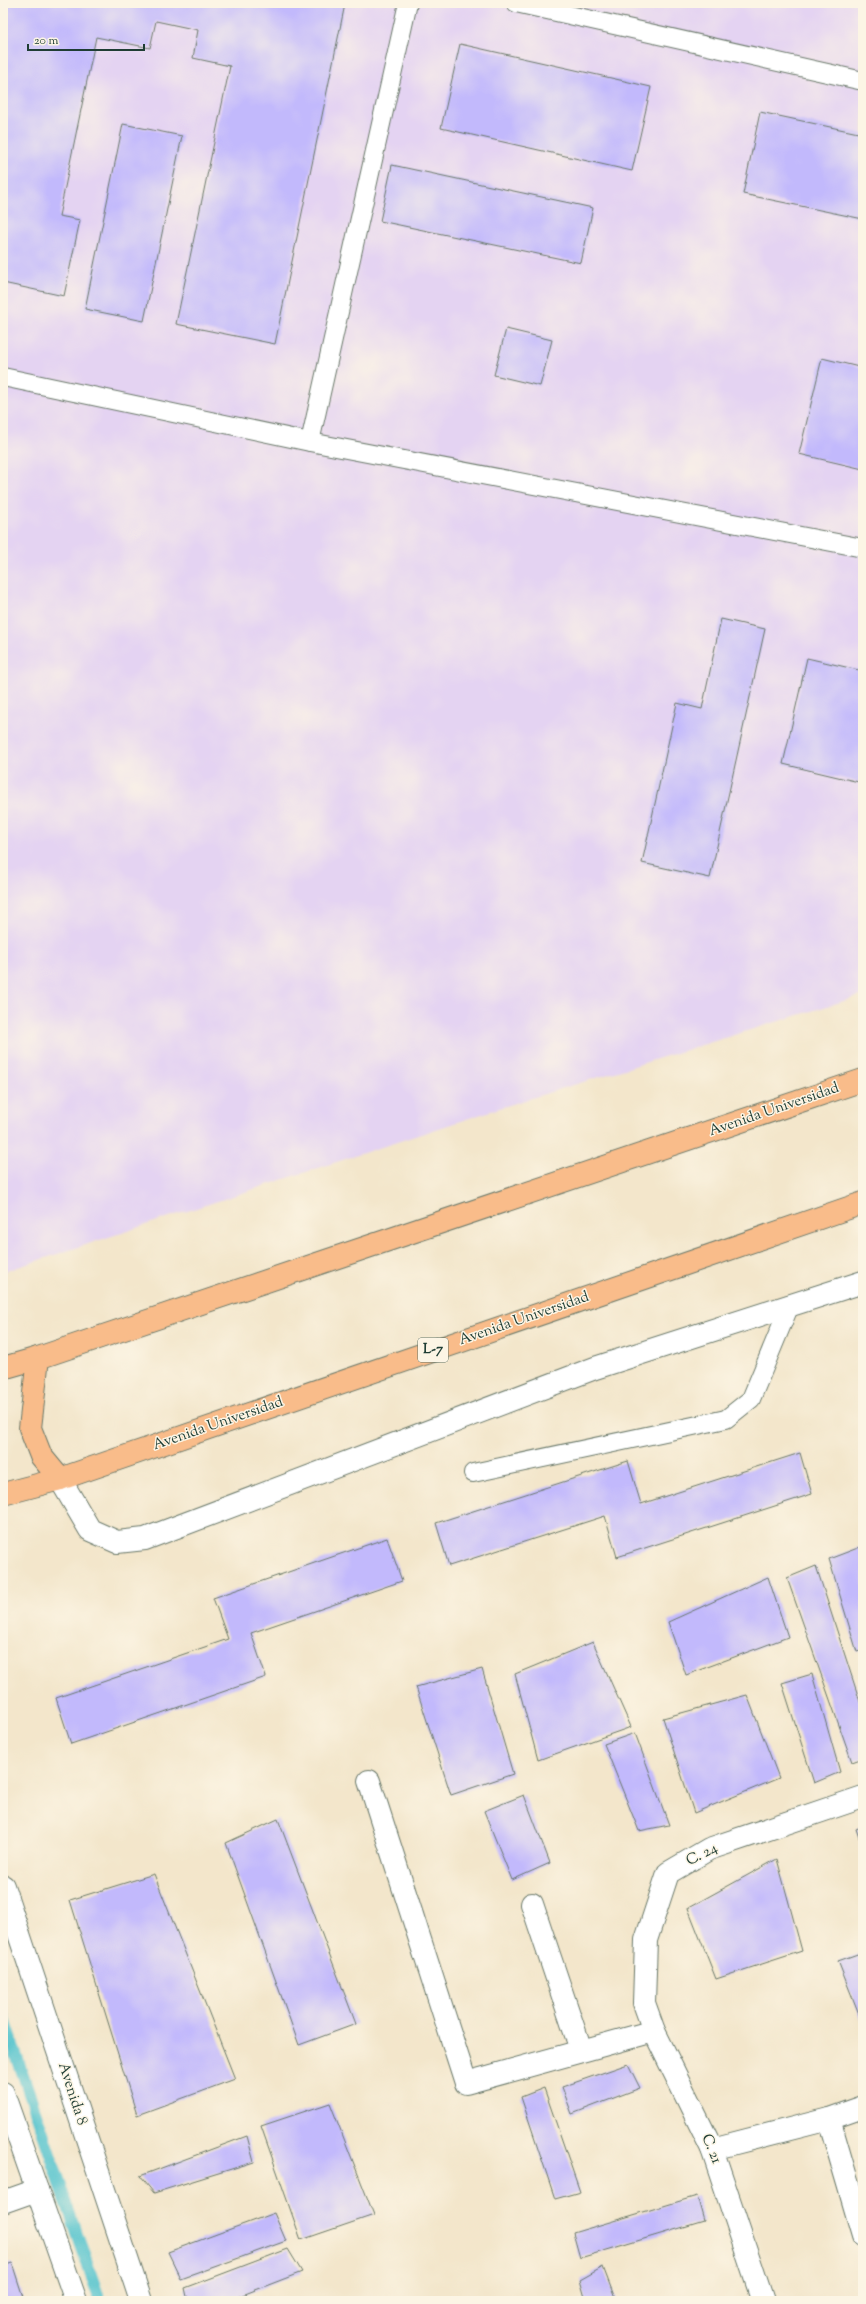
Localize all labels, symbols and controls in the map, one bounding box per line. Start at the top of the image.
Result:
scale bar [28,26,144,52]
text: 20 m [34,32,59,50]
street label: Avenida Universidad [706,1078,842,1142]
street label: Avenida Universidad [456,1287,592,1351]
road number: L-7 [418,1338,448,1362]
street label: Avenida Universidad [150,1392,286,1456]
street label: C. 24 [683,1838,722,1872]
street label: Avenida 8 [52,2060,92,2128]
street label: C. 21 [696,2131,726,2167]

